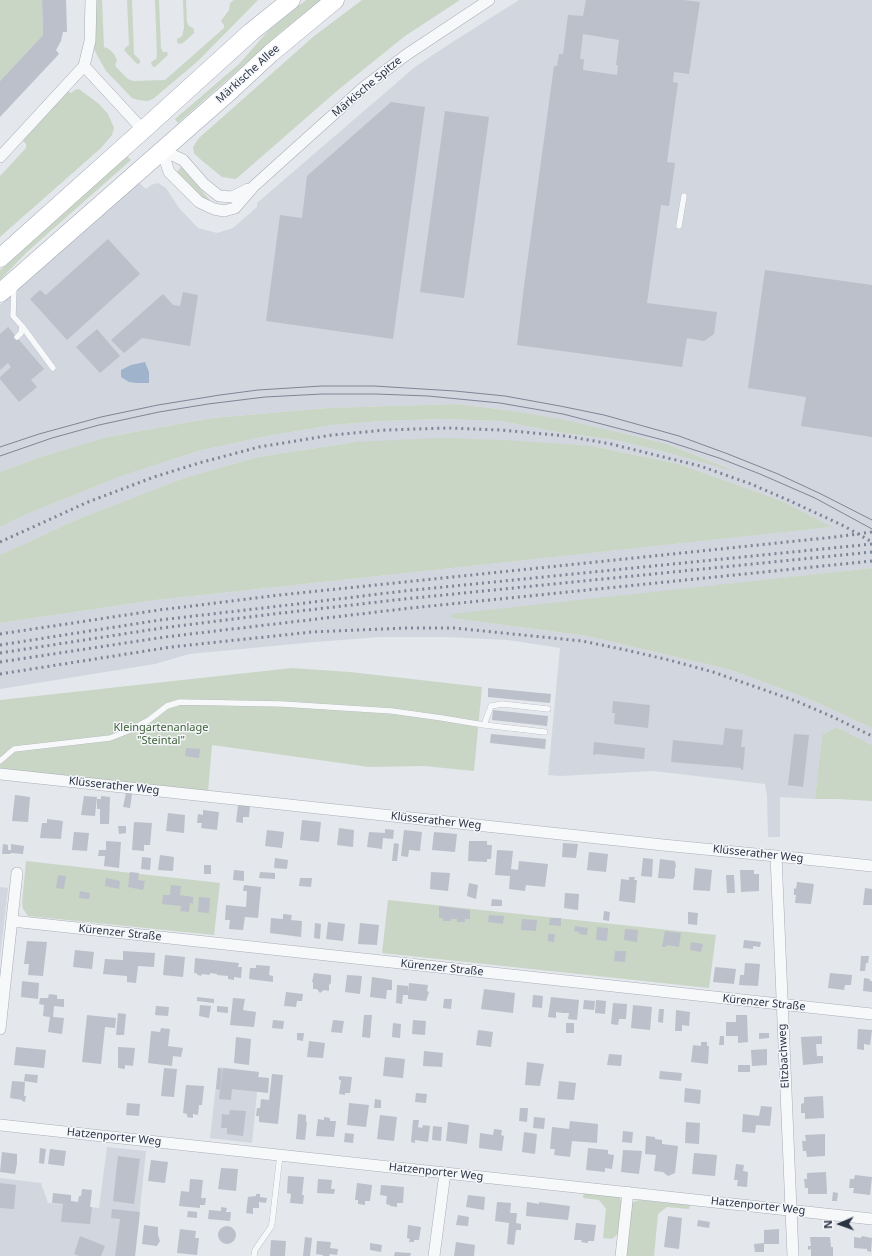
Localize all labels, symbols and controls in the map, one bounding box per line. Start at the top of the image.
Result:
street label: Märkische Allee [214,42,282,106]
street label: Märkische Spitze [330,54,404,120]
park label: Kleingartenanlage "Steintal" [114,721,208,747]
street label: Klüsserather Weg [68,775,160,797]
street label: Klüsserather Weg [390,810,482,832]
street label: Klüsserather Weg [712,843,804,865]
street label: Kürenzer Straße [78,922,162,944]
street label: Kürenzer Straße [400,957,484,979]
street label: Kürenzer Straße [722,992,806,1014]
street label: Eltzbachweg [776,1023,792,1089]
street label: Hatzenporter Weg [66,1125,162,1149]
street label: Hatzenporter Weg [388,1160,484,1184]
street label: Hatzenporter Weg [710,1194,806,1218]
north arrow [820,1204,860,1244]
text: N [820,1220,835,1229]

